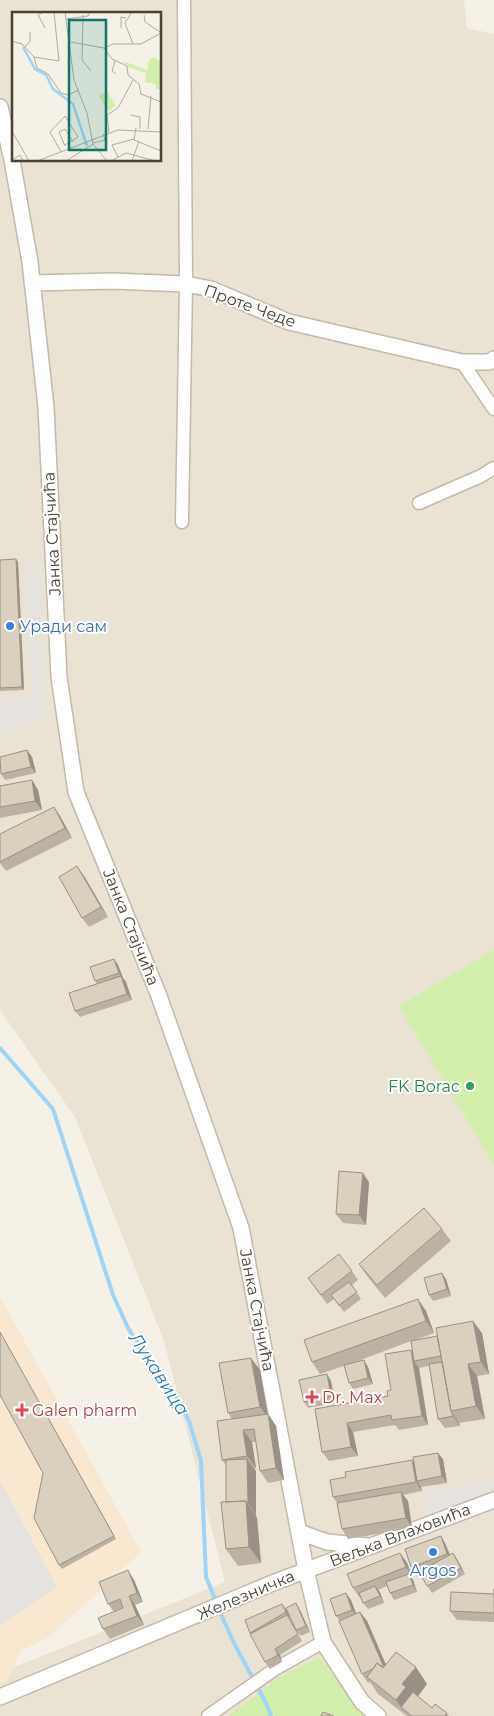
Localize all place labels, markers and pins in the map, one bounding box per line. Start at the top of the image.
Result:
place label: Уради сам [20,617,107,636]
marker: Уради сам [4,620,16,632]
place label: FK Borac [388,1077,460,1096]
marker: FK Borac [464,1080,476,1092]
place label: Dr. Max [322,1388,383,1407]
marker: Dr. Max [306,1391,318,1403]
place label: Galen pharm [32,1401,137,1420]
marker: Galen pharm [16,1404,28,1416]
marker: Argos [427,1546,439,1558]
place label: Argos [410,1561,456,1580]

